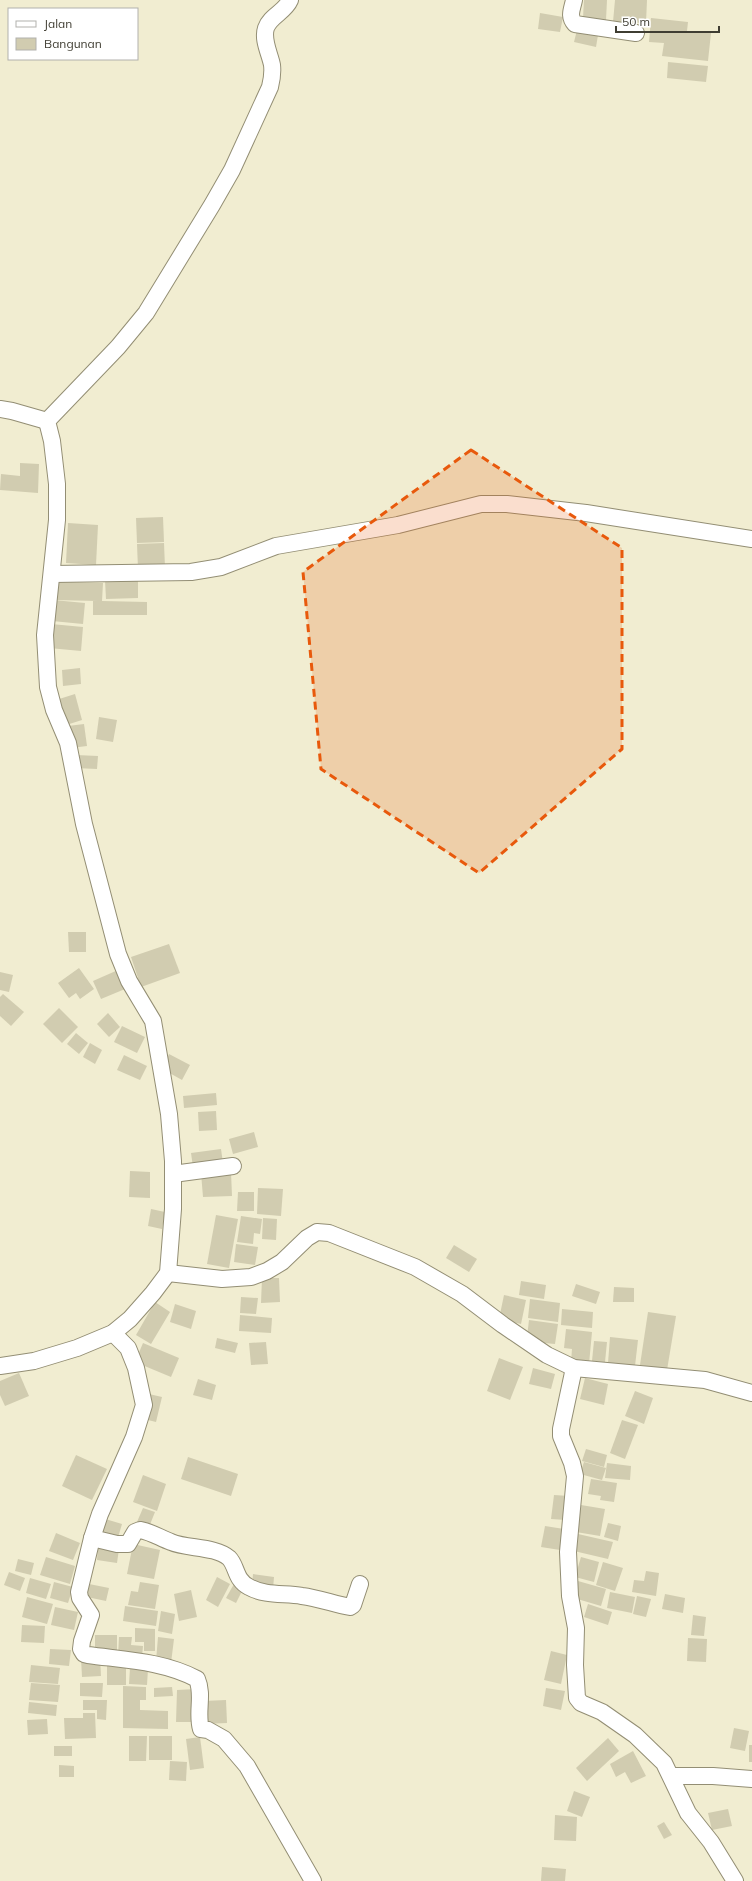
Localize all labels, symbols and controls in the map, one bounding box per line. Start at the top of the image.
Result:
legend [8,8,138,60]
scale bar [616,8,719,34]
text: 50 m [622,14,650,29]
text: Jalan [44,16,72,31]
text: Bangunan [44,36,102,51]

